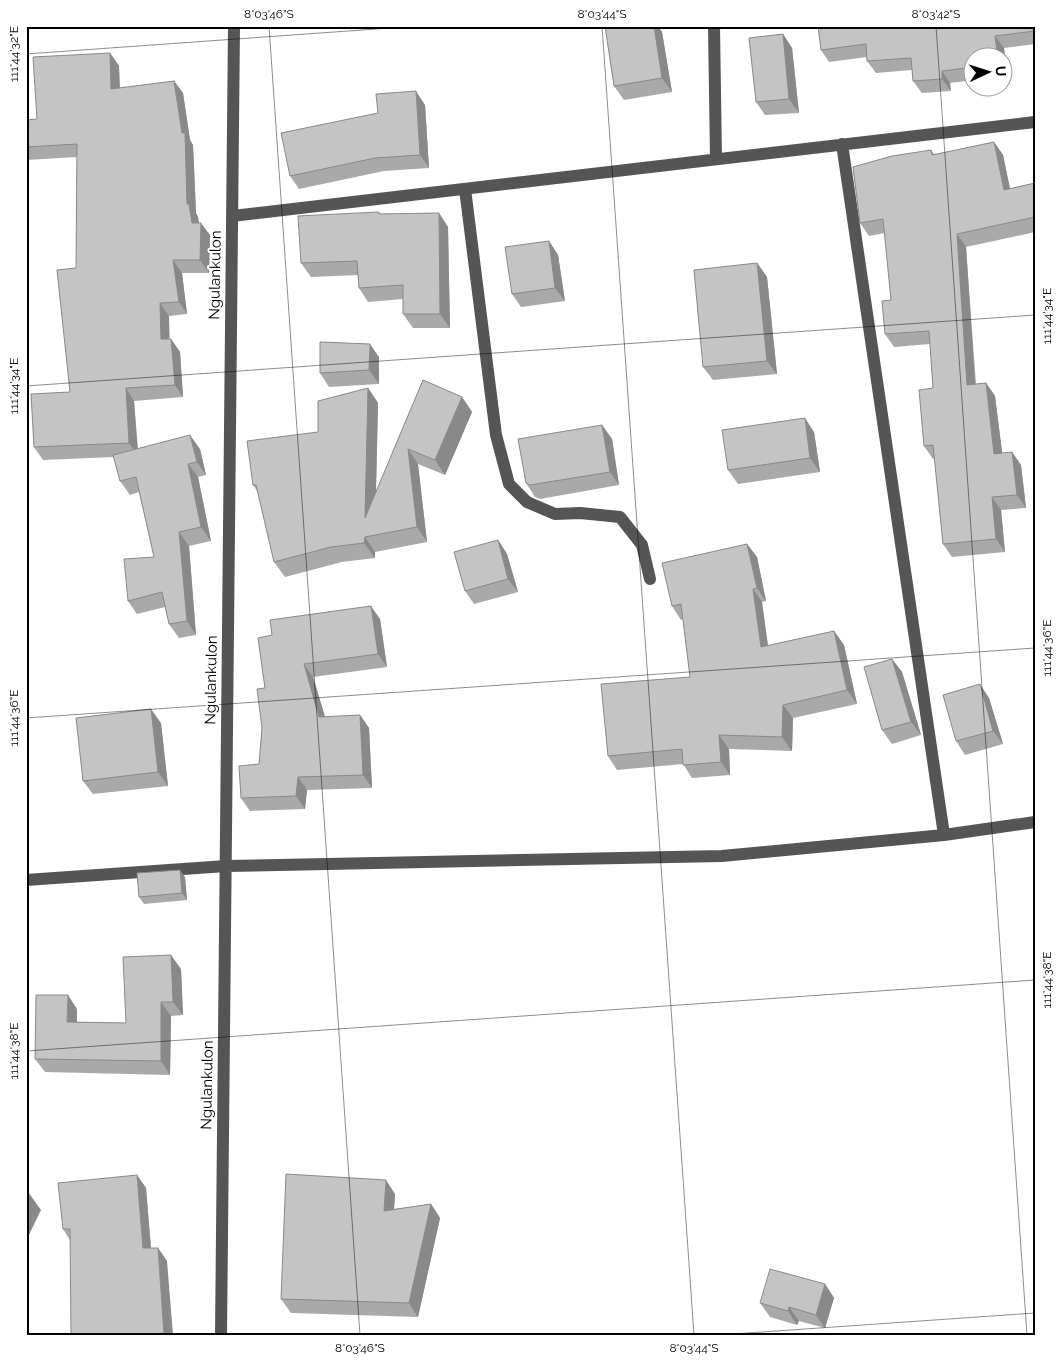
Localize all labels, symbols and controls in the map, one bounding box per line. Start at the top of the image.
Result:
text: 8°03'46"S [244,7,294,21]
text: 8°03'44"S [577,7,627,21]
text: 8°03'42"S [912,7,960,21]
text: 111°44'32"E [7,26,21,82]
north arrow [964,48,1014,98]
text: U [993,65,1009,77]
street label: Ngulankulon [205,230,225,320]
text: 111°44'34"E [1040,288,1054,344]
text: 111°44'34"E [7,358,21,414]
text: 111°44'36"E [1040,619,1054,677]
street label: Ngulankulon [201,635,221,725]
text: 111°44'36"E [7,689,21,747]
text: 111°44'38"E [1040,952,1054,1008]
text: 111°44'38"E [7,1023,21,1079]
street label: Ngulankulon [197,1040,217,1130]
text: 8°03'46"S [335,1341,385,1355]
text: 8°03'44"S [669,1341,719,1355]

